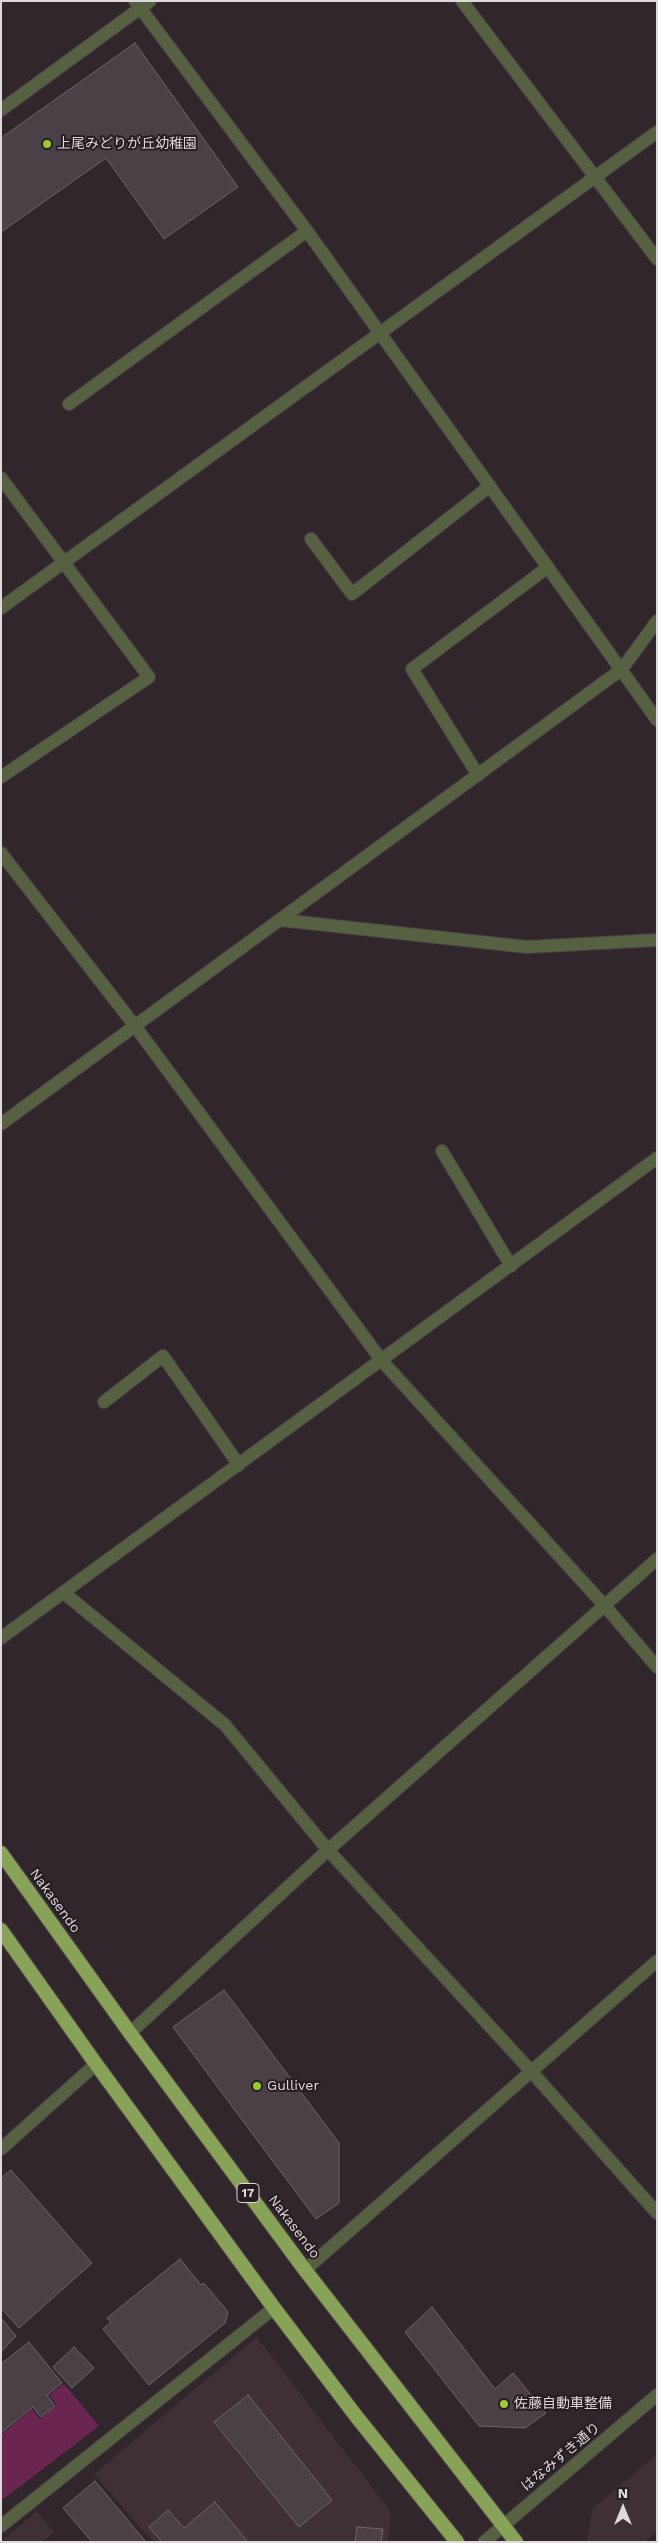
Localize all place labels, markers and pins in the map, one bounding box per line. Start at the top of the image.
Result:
place label: 上尾みどりが丘幼稚園 [57,136,197,152]
marker: 上尾みどりが丘幼稚園 [41,138,53,150]
place label: Gulliver [267,2078,319,2094]
marker: Gulliver [251,2080,263,2092]
place label: 佐藤自動車整備 [514,2396,612,2412]
marker: 佐藤自動車整備 [498,2398,510,2410]

